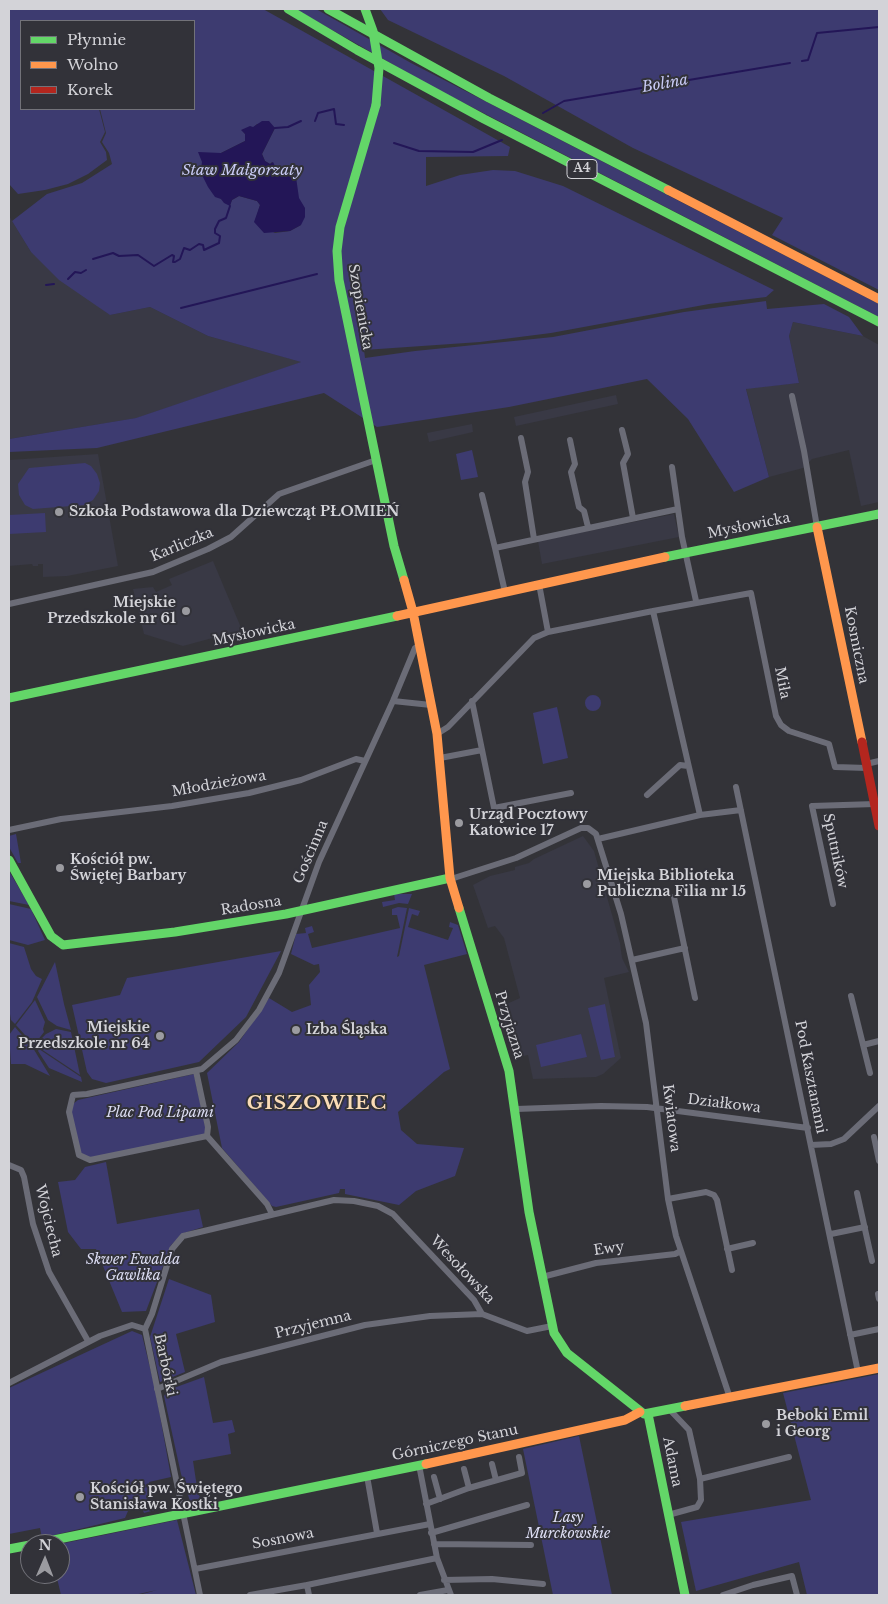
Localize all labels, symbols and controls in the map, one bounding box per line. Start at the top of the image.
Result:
legend [20,20,195,110]
text: Płynnie [67,30,126,49]
text: Wolno [67,55,118,74]
water label: Bolina [641,71,689,97]
text: Korek [67,80,113,99]
road number: A4 [567,160,597,178]
water label: Staw Małgorzaty [182,162,302,180]
street label: Szopienicka [344,263,376,351]
place label: Szkoła Podstawowa dla Dziewcząt PŁOMIEŃ [69,504,399,520]
marker: Szkoła Podstawowa dla Dziewcząt PŁOMIEŃ [53,506,65,518]
street label: Mysłowicka [706,510,792,542]
street label: Karliczka [148,524,216,566]
place label: Miejskie Przedszkole nr 61 [47,595,176,628]
marker: Miejskie Przedszkole nr 61 [180,605,192,617]
street label: Kosmiczna [840,605,872,685]
street label: Mysłowicka [211,616,297,650]
street label: Miła [771,666,793,700]
street label: Młodzieżowa [171,767,267,801]
place label: Urząd Pocztowy Katowice 17 [469,807,588,840]
street label: Sputników [819,812,851,890]
marker: Urząd Pocztowy Katowice 17 [453,817,465,829]
street label: Gościnna [290,818,332,886]
place label: Kościół pw. Świętej Barbary [70,852,186,884]
marker: Kościół pw. Świętej Barbary [54,862,66,874]
place label: Miejska Biblioteka Publiczna Filia nr 15 [597,868,746,900]
marker: Miejska Biblioteka Publiczna Filia nr 15 [581,878,593,890]
street label: Radosna [219,893,283,919]
street label: Przyjazna [491,989,527,1061]
street label: Pod Kasztanami [791,1019,829,1135]
place label: Miejskie Przedszkole nr 64 [18,1020,150,1052]
place label: Izba Śląska [306,1022,387,1038]
marker: Izba Śląska [290,1024,302,1036]
marker: Miejskie Przedszkole nr 64 [154,1030,166,1042]
street label: Kwiatowa [659,1083,683,1153]
street label: Działkowa [686,1091,762,1117]
district label: GISZOWIEC [246,1093,388,1115]
park label: Plac Pod Lipami [106,1105,214,1121]
street label: Wojciecha [31,1183,65,1259]
street label: Wesołowska [426,1232,498,1308]
street label: Ewy [593,1239,625,1259]
park label: Skwer Ewalda Gawlika [86,1252,180,1284]
street label: Przyjemna [273,1307,353,1343]
street label: Barbórki [150,1332,180,1398]
place label: Beboki Emil i Georg [776,1408,868,1440]
marker: Beboki Emil i Georg [760,1418,772,1430]
street label: Górniczego Stanu [391,1421,519,1465]
street label: Adama [659,1436,685,1488]
place label: Kościół pw. Świętego Stanisława Kostki [90,1481,242,1514]
marker: Kościół pw. Świętego Stanisława Kostki [74,1491,86,1503]
park label: Lasy Murckowskie [526,1510,610,1542]
street label: Sosnowa [251,1525,315,1553]
north arrow [20,1534,70,1584]
text: N [38,1536,52,1554]

